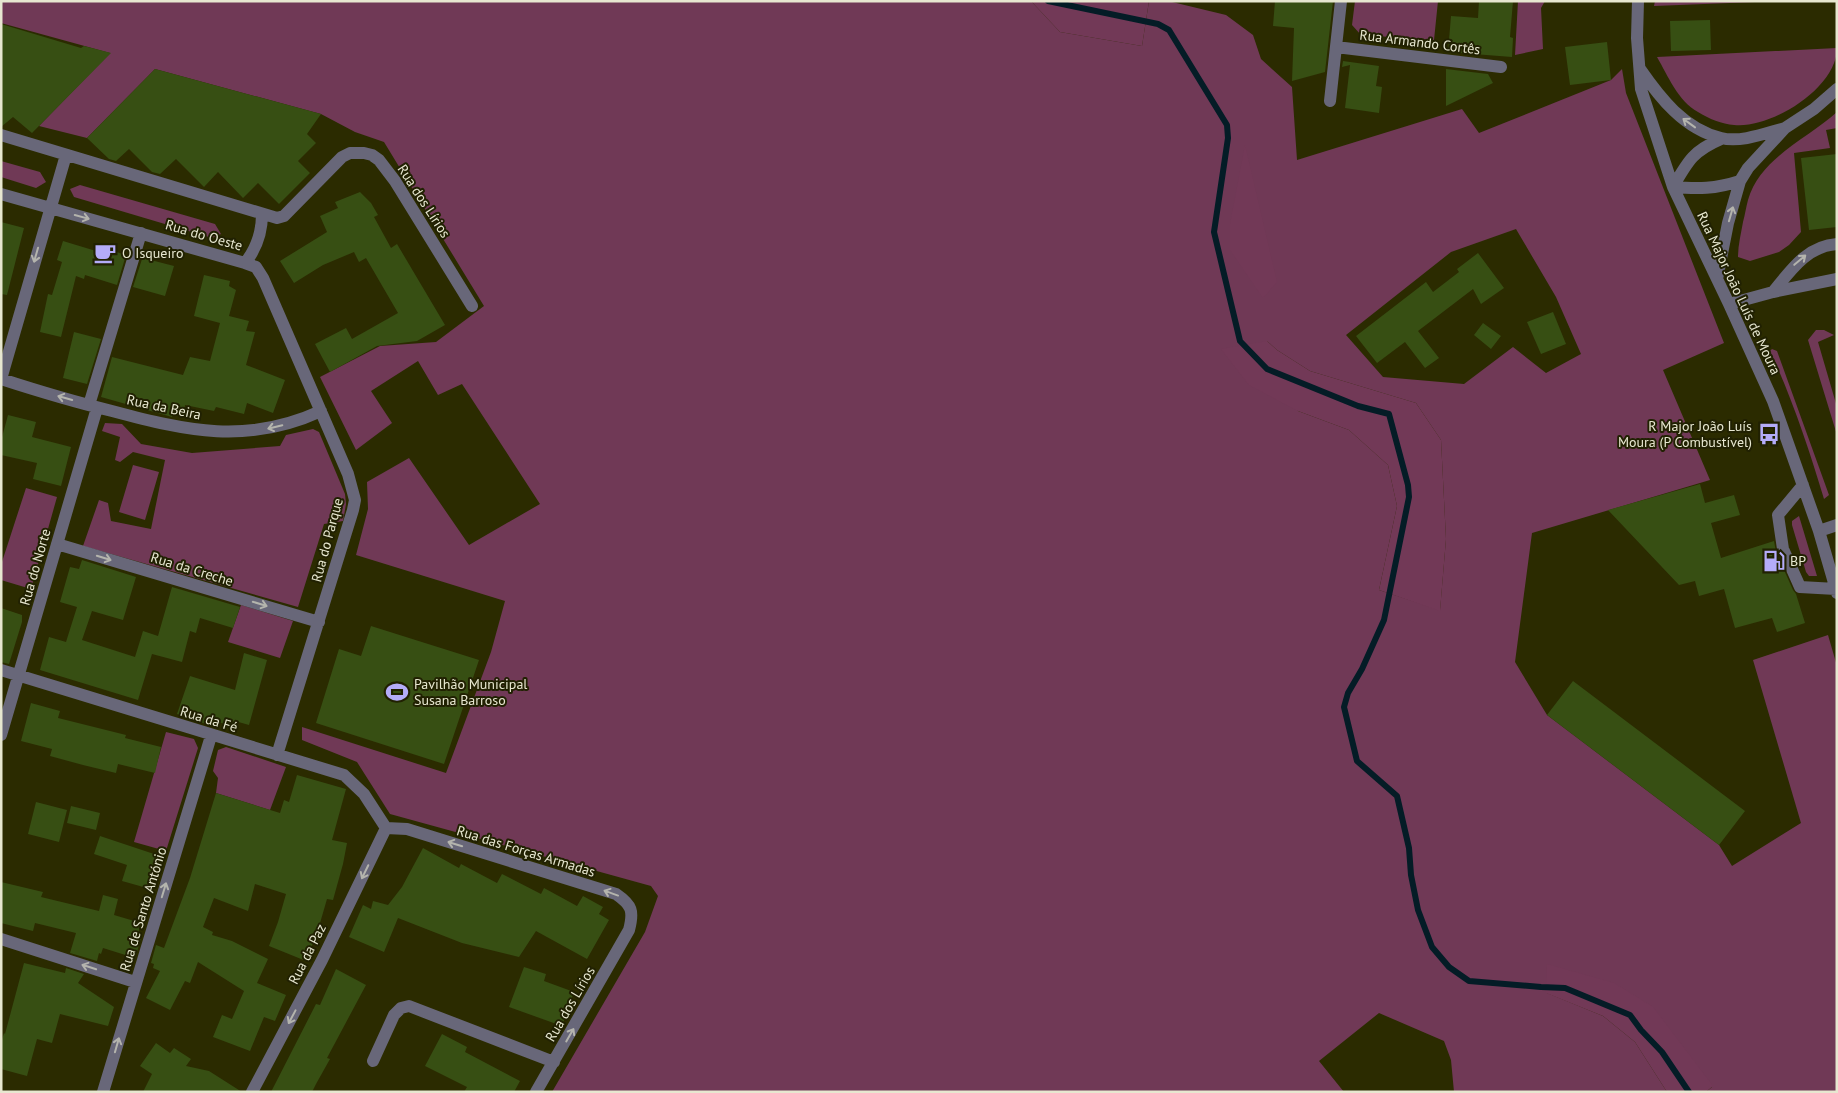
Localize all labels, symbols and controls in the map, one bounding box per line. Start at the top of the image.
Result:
street label: Rua Armando Cortês [1359,26,1481,58]
one-way arrow [1682,118,1696,128]
street label: Rua dos Lírios [394,161,454,241]
one-way arrow [1726,206,1736,222]
street label: Rua Major João Luís de Moura [1693,209,1785,378]
one-way arrow [73,213,89,222]
street label: Rua do Oeste [163,215,245,255]
cafe icon: O Isqueiro [92,240,118,266]
place label: O Isqueiro [122,244,183,262]
one-way arrow [31,247,41,263]
one-way arrow [1793,255,1806,266]
street label: Rua da Beira [125,390,203,424]
one-way arrow [57,393,73,403]
place label: R Major João Luís Moura (P Combustível) [1618,417,1752,451]
bus stop icon: R Major João Luís Moura (P Combustível) [1756,421,1782,447]
one-way arrow [268,423,284,432]
street label: Rua do Parque [307,496,347,584]
street label: Rua do Norte [15,527,55,607]
street label: Rua da Creche [149,548,235,590]
fuel station icon: BP [1761,548,1787,574]
place label: BP [1790,552,1806,570]
one-way arrow [95,553,111,563]
one-way arrow [251,600,267,610]
place label: Pavilhão Municipal Susana Barroso [414,675,527,709]
sports icon: Pavilhão Municipal Susana Barroso [384,679,410,705]
street label: Rua da Fé [178,702,240,736]
street label: Rua das Forças Armadas [454,821,598,881]
one-way arrow [448,839,464,849]
street label: Rua de Santo António [116,845,170,973]
one-way arrow [359,864,369,879]
one-way arrow [160,882,170,898]
one-way arrow [603,888,619,897]
street label: Rua da Paz [284,921,330,987]
one-way arrow [81,962,97,972]
street label: Rua dos Lírios [541,963,599,1045]
one-way arrow [287,1009,296,1024]
one-way arrow [565,1028,575,1042]
one-way arrow [113,1037,122,1053]

